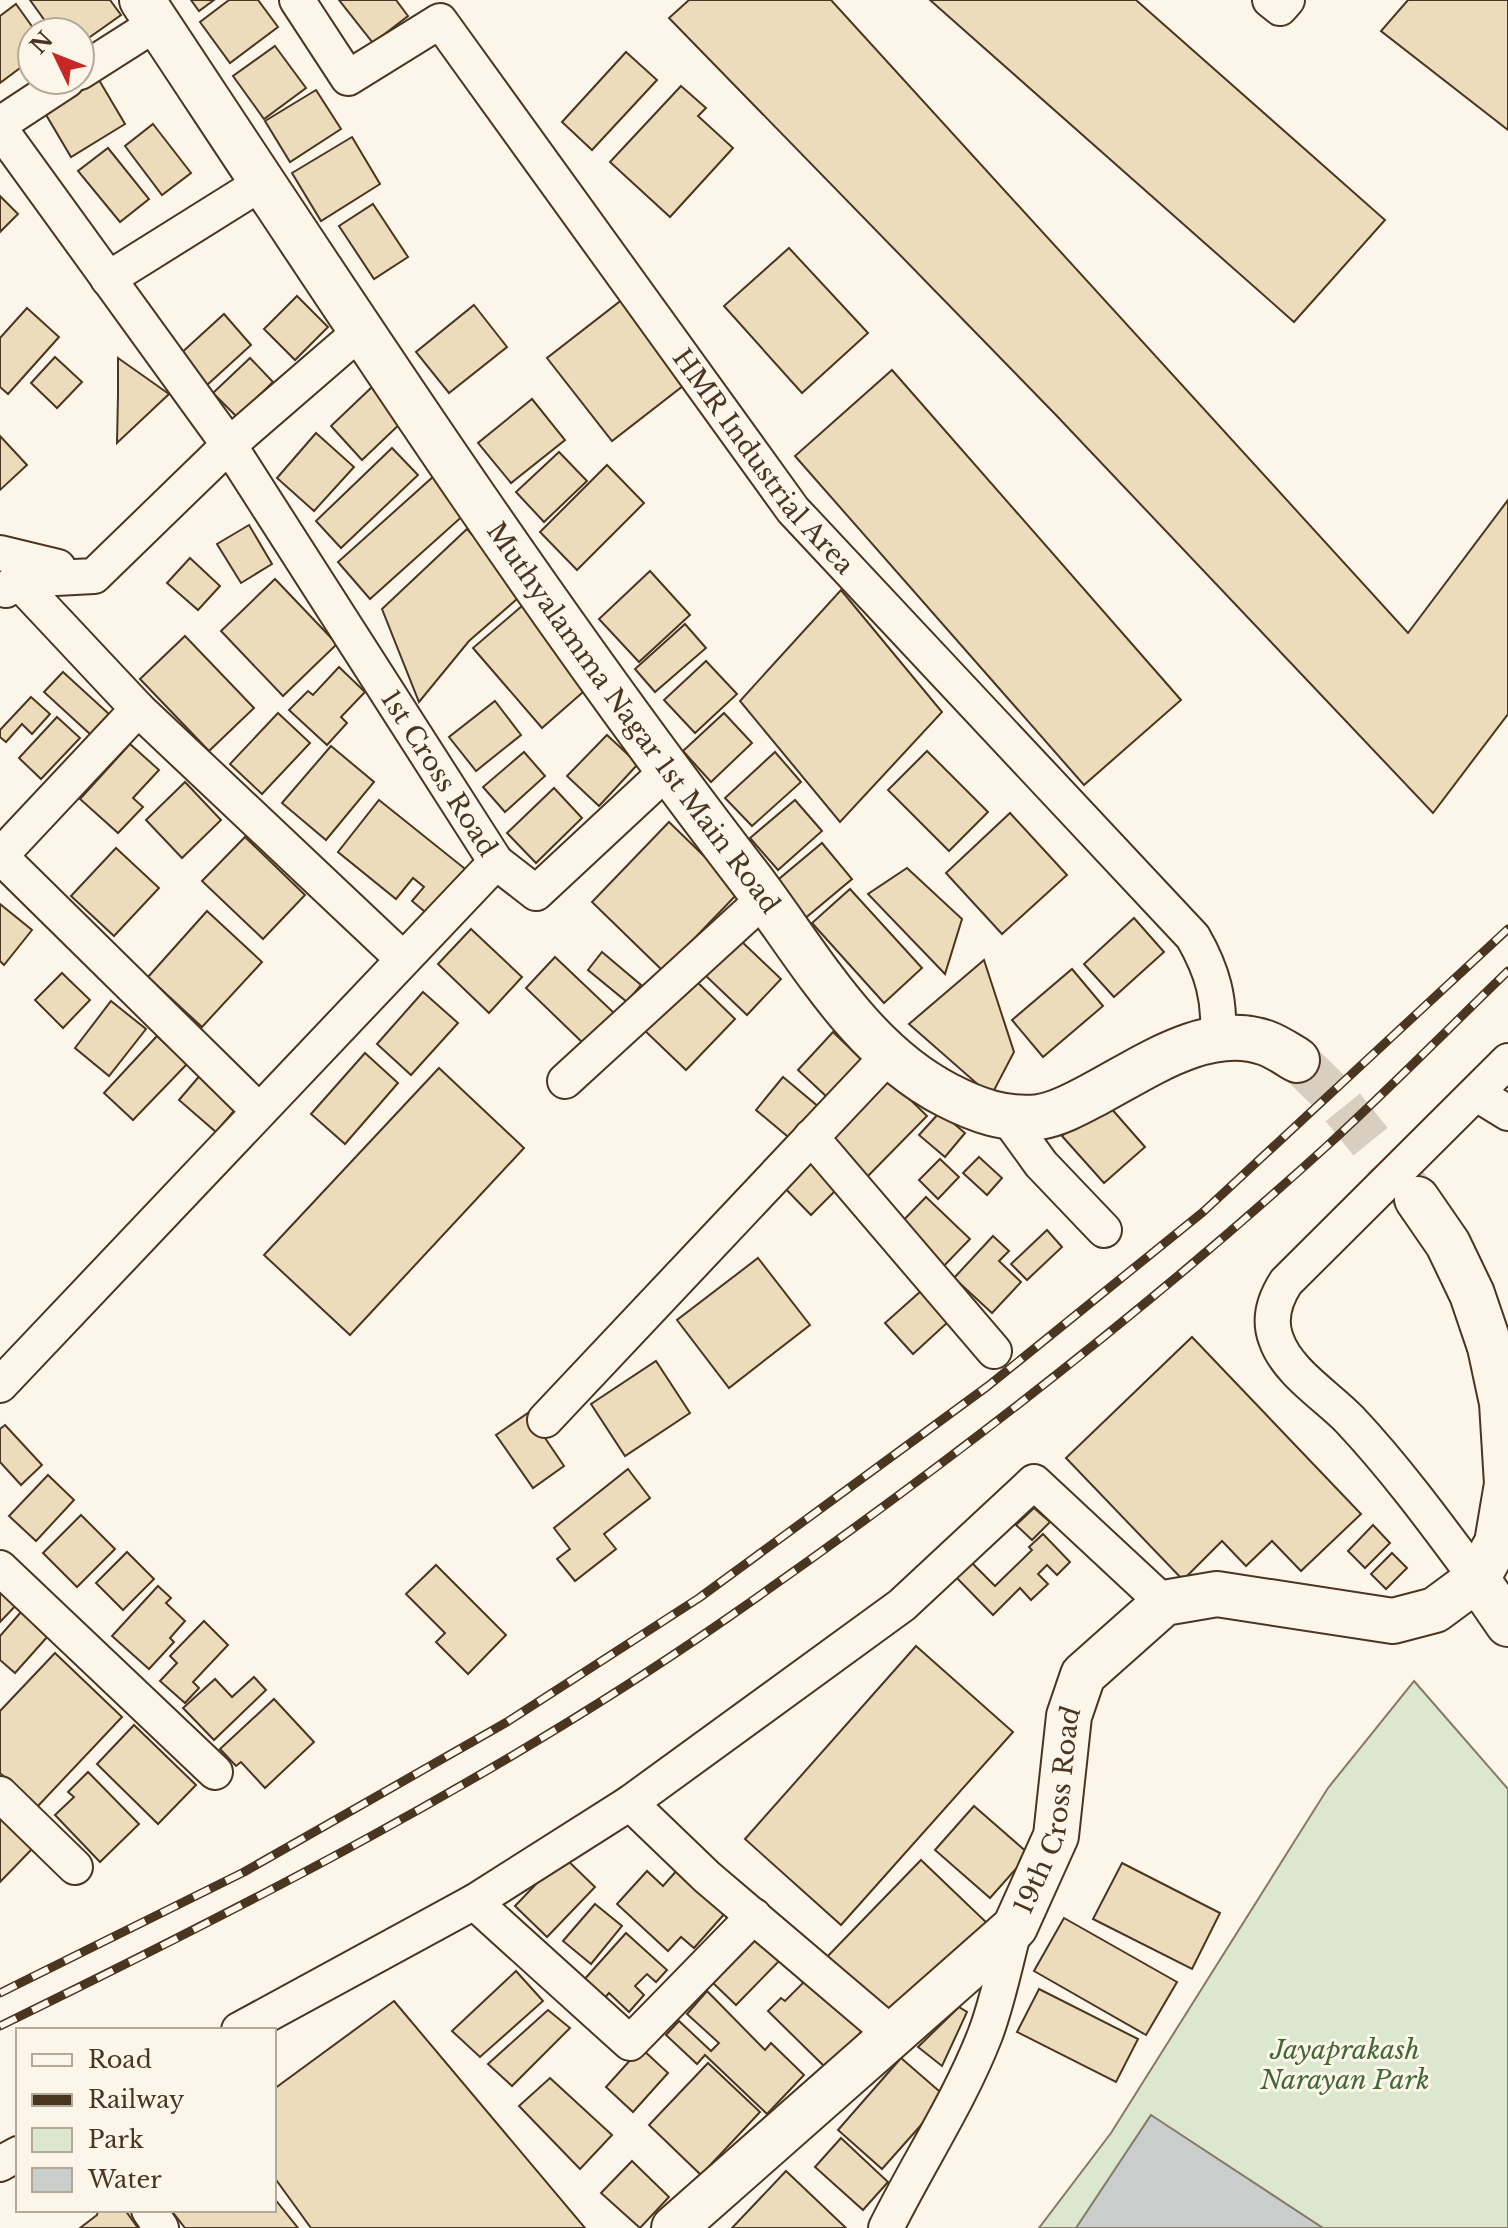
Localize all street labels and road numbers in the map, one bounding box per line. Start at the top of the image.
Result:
street label: HMR Industrial Area [666,343,861,581]
street label: Muthyalamma Nagar 1st Main Road [480,516,786,920]
street label: 1st Cross Road [374,684,504,862]
street label: 19th Cross Road [1007,1702,1087,1919]

